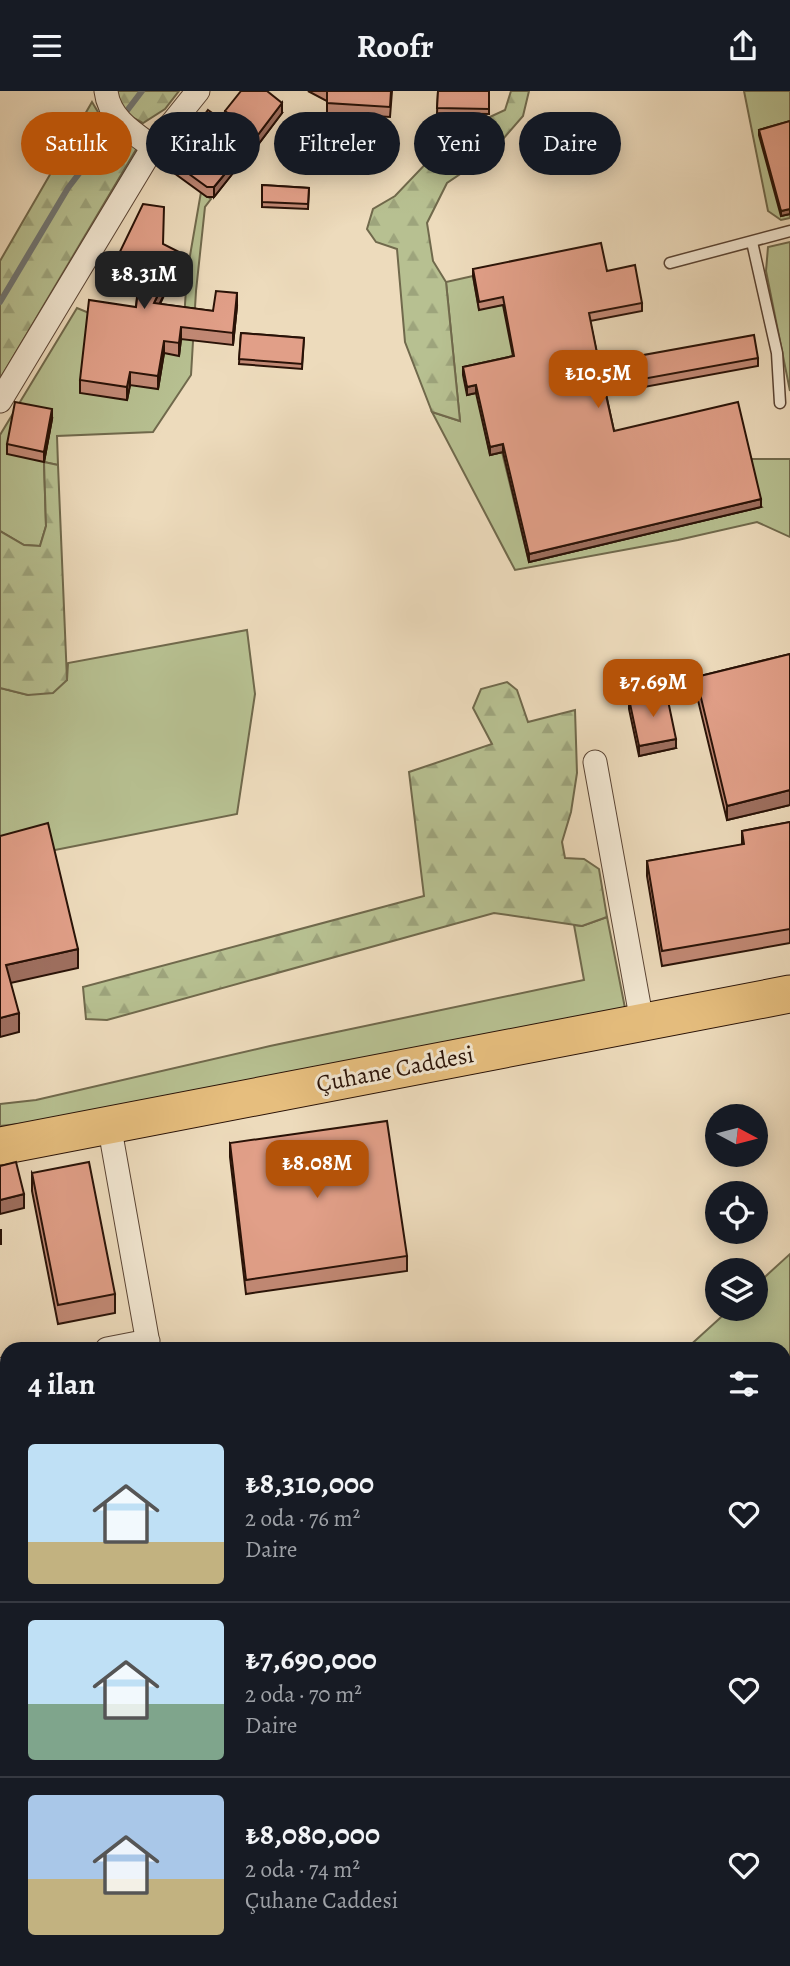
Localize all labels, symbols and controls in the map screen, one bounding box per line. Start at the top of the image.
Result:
text: Roofr [357,24,433,68]
icon: menu [28,27,66,65]
icon: share [724,27,762,65]
chip: Satılık [21,112,132,175]
chip: Kiralık [146,112,260,175]
chip: Filtreler [274,112,400,175]
chip: Yeni [414,112,505,175]
chip: Daire [519,112,621,175]
pin: ₺8.31M [87,251,201,311]
text: ₺8.31M [111,258,177,289]
pin: ₺10.5M [541,351,655,410]
text: ₺10.5M [565,357,631,388]
pin: ₺7.69M [596,659,710,719]
text: ₺7.69M [619,666,687,697]
street label: Çuhane Caddesi [314,1038,476,1100]
north arrow [705,1104,768,1167]
map controls [705,1104,768,1321]
pin: ₺8.08M [260,1141,374,1200]
text: ₺8.08M [282,1147,352,1178]
button: locate [705,1181,768,1244]
button: layers [705,1258,768,1321]
text: 4 ilan [28,1364,95,1404]
icon: filters [725,1365,763,1403]
text: ₺8,310,000 [245,1463,374,1503]
icon: home [84,1472,168,1556]
icon: heart [725,1495,763,1533]
text: 2 oda · 76 m² [245,1503,360,1534]
text: Daire [245,1534,297,1565]
text: ₺7,690,000 [245,1639,377,1679]
icon: home [84,1648,168,1732]
icon: heart [725,1671,763,1709]
text: 2 oda · 70 m² [245,1679,362,1710]
text: Daire [245,1710,297,1741]
text: ₺8,080,000 [245,1814,380,1854]
icon: home [84,1823,168,1907]
icon: heart [725,1846,763,1884]
text: 2 oda · 74 m² [245,1854,360,1885]
text: Çuhane Caddesi [245,1885,398,1916]

